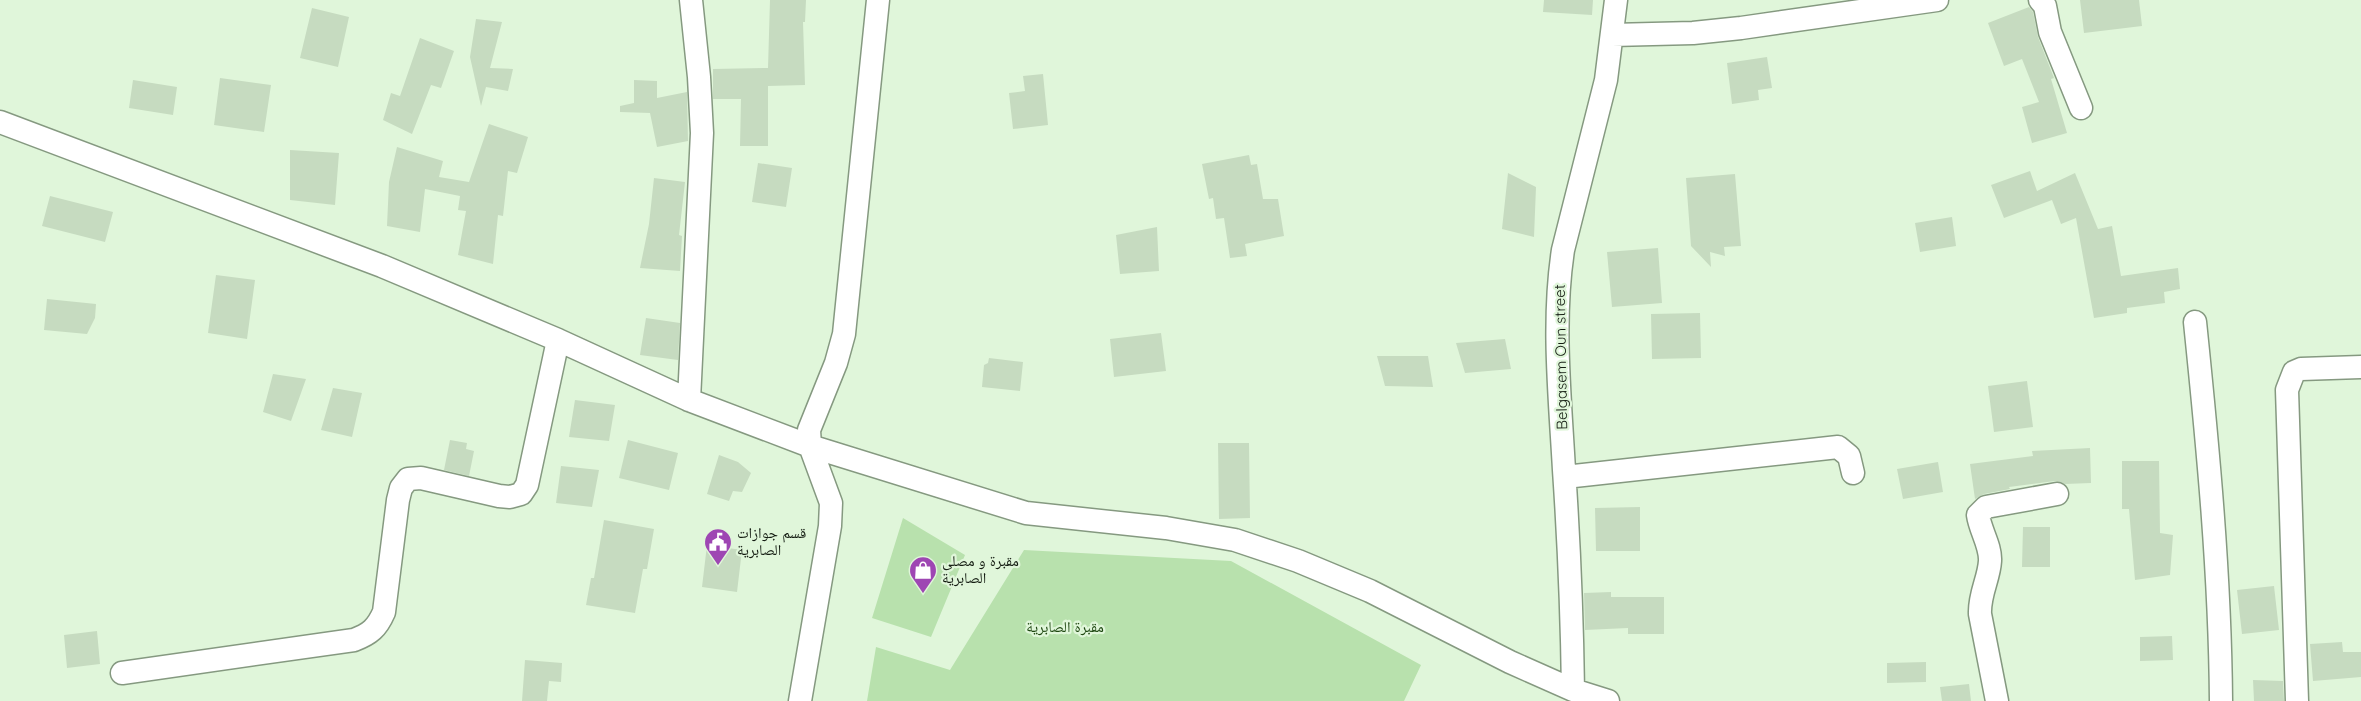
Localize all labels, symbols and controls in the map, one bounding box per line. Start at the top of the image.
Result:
street label: Belgasem Oun street [1550,284,1571,430]
place label: قسم جوازات الصابرية [737,523,806,559]
public building icon: قسم جوازات الصابرية [703,527,733,566]
place label: مقبرة و مصلى الصابرية [942,551,1019,587]
shop icon: مقبرة و مصلى الصابرية [908,555,938,594]
park label: مقبرة الصابرية [1026,617,1104,636]

